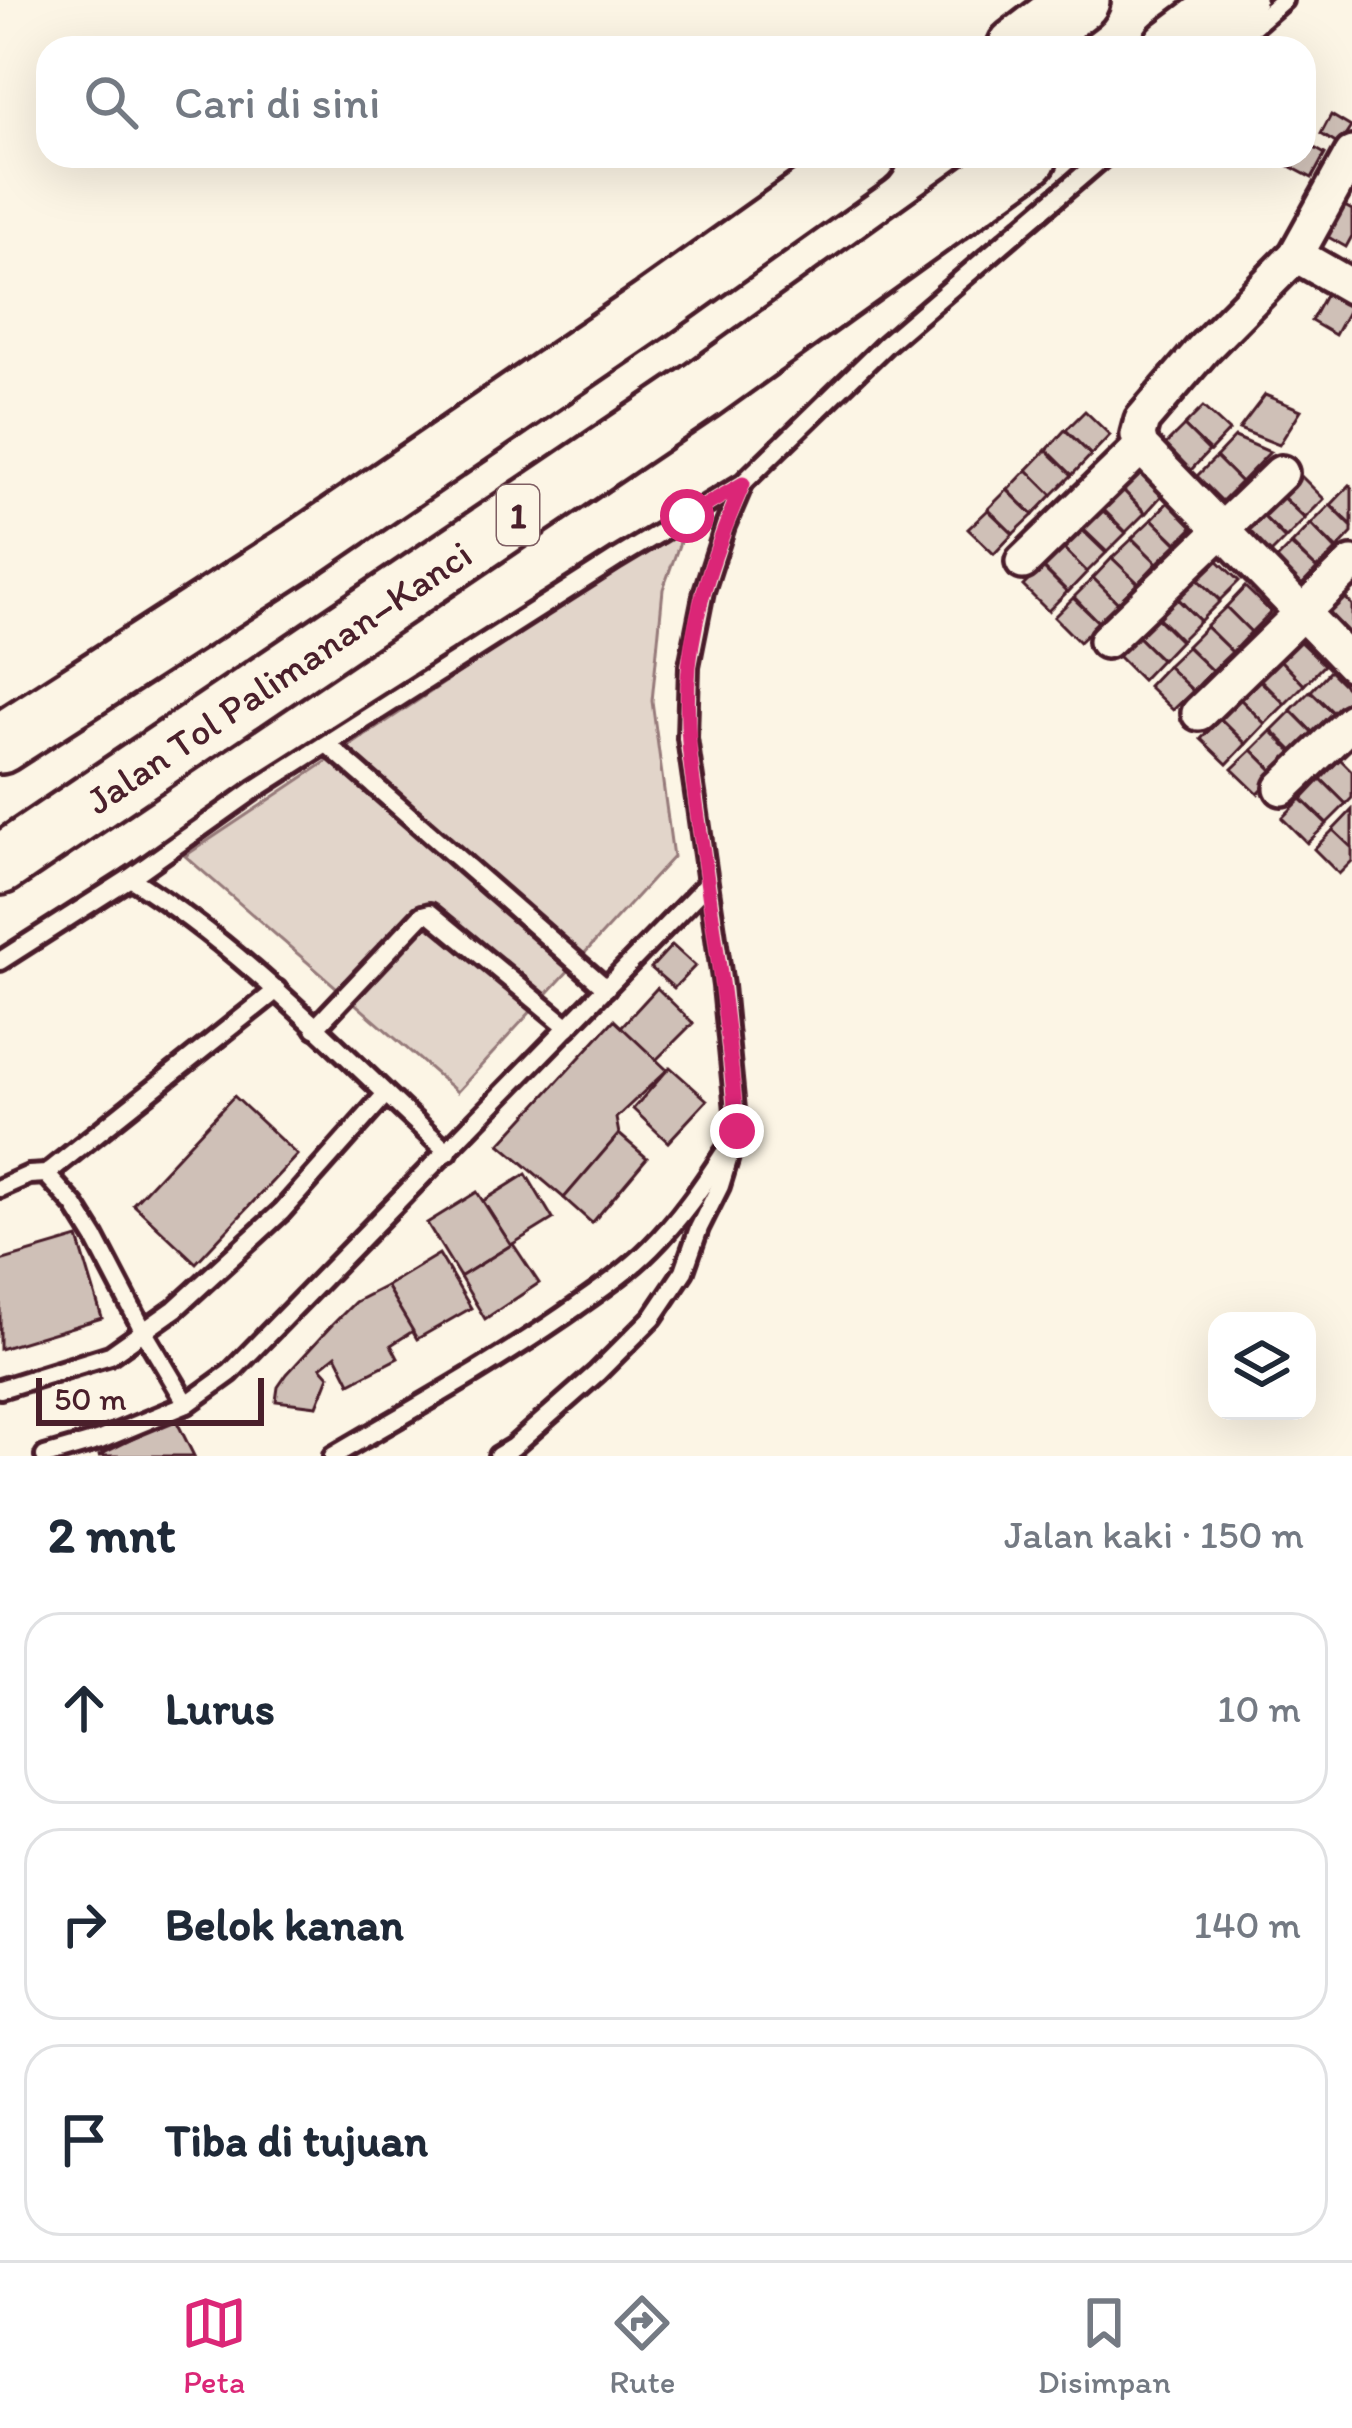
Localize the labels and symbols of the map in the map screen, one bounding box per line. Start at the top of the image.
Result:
road number: 1 [497,485,539,545]
route start [660,489,714,543]
street label: Jalan Tol Palimanan–Kanci [77,530,480,824]
route end [710,1104,764,1158]
scale bar [36,1372,264,1425]

